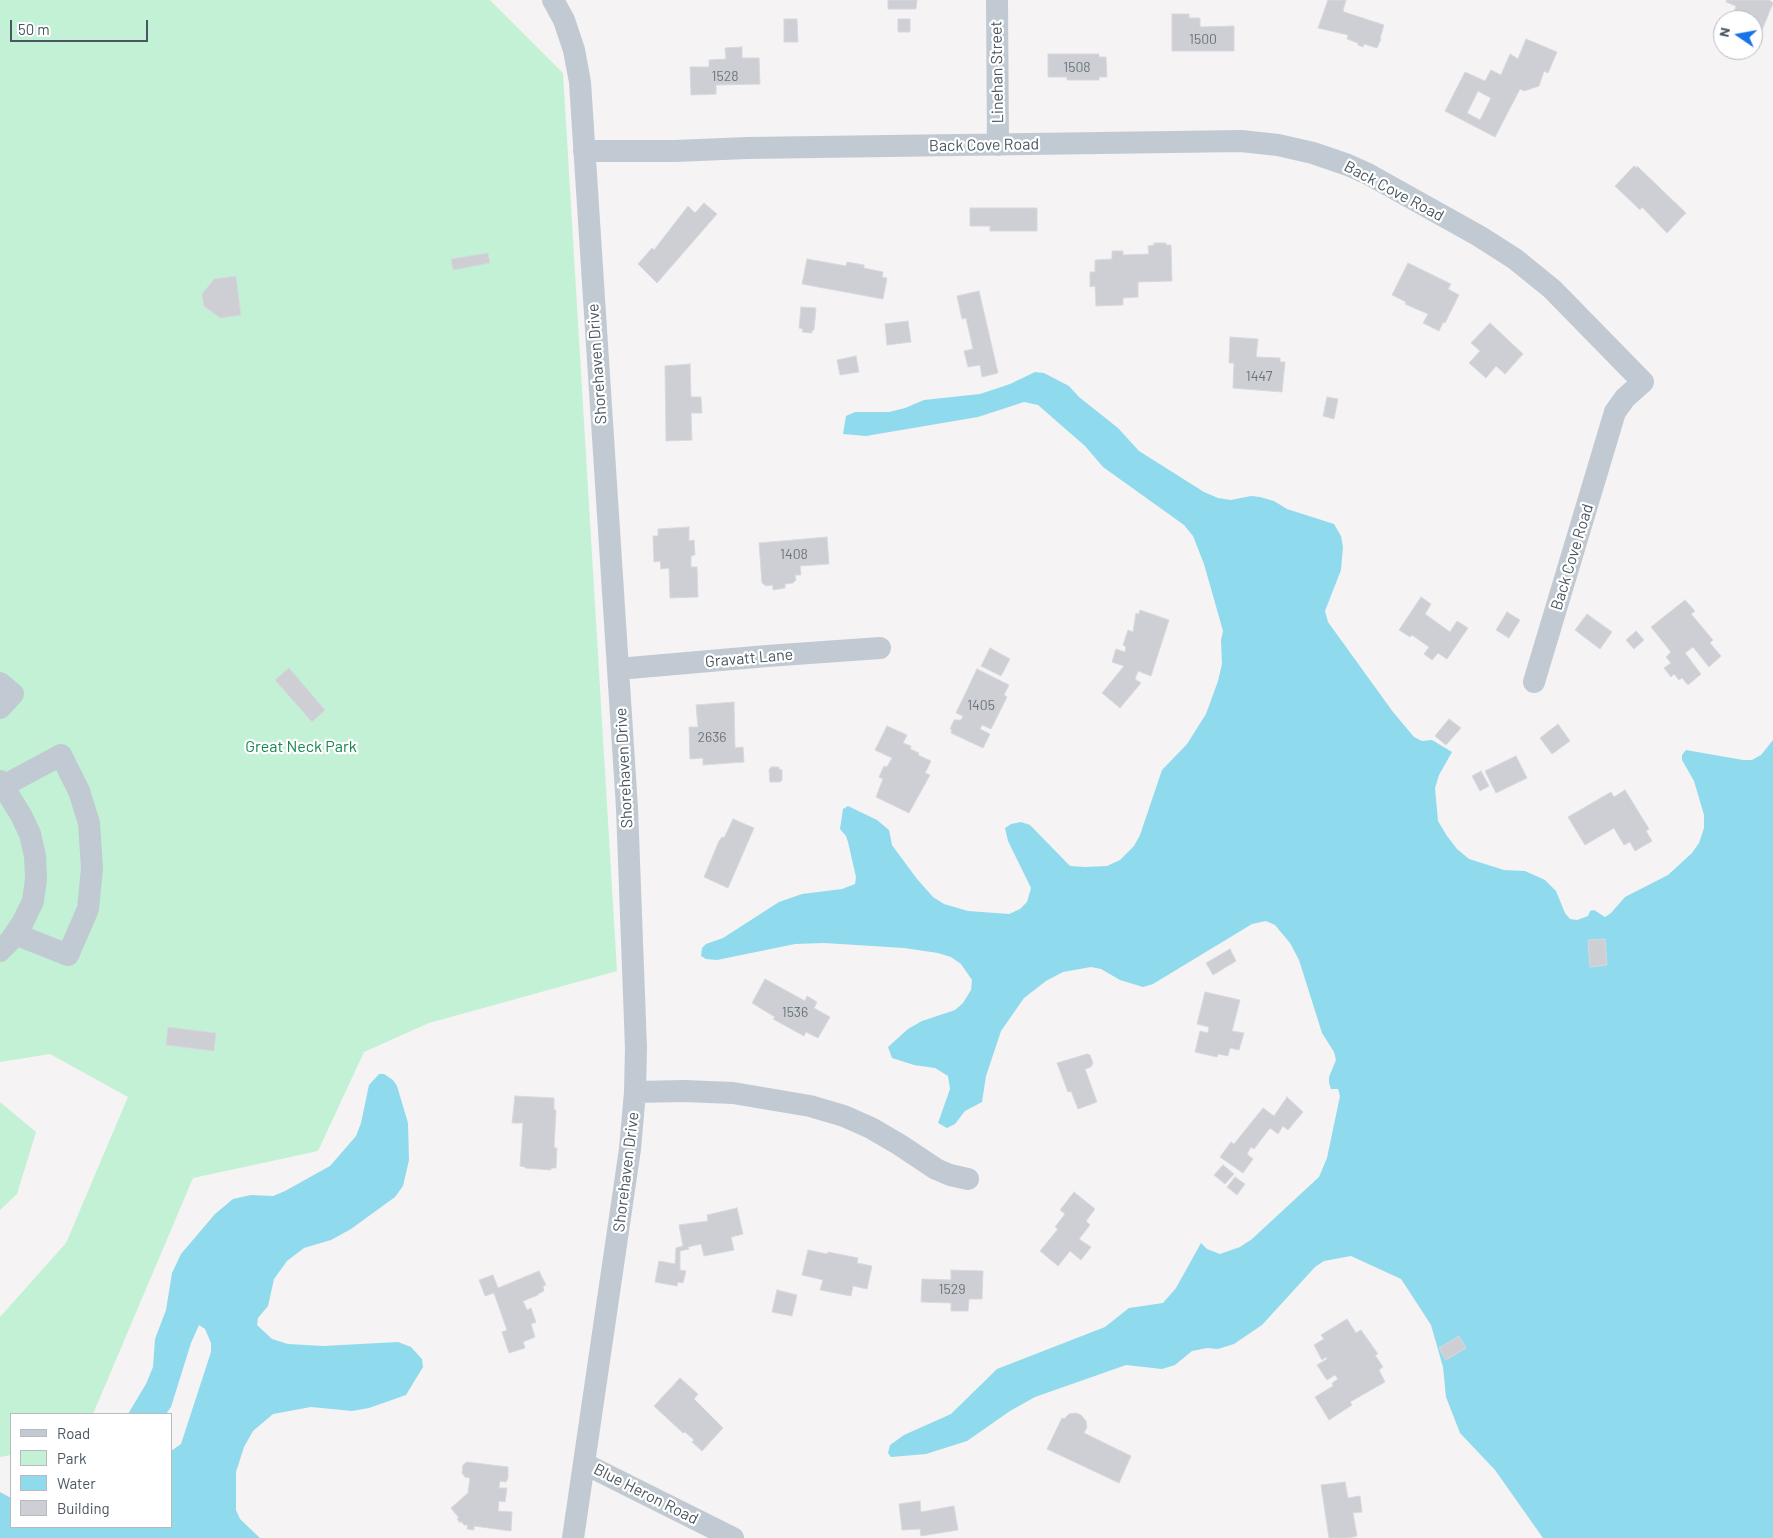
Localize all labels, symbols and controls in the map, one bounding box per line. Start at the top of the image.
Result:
scale bar [12,10,150,42]
north arrow [1713,10,1763,60]
text: 50 m [18,20,50,38]
street label: Linehan Street [987,21,1007,123]
text: N [1715,26,1733,38]
house number: 1500 [1189,31,1217,47]
house number: 1508 [1063,59,1091,75]
house number: 1528 [712,68,738,84]
street label: Back Cove Road [929,134,1039,156]
street label: Back Cove Road [1341,157,1447,225]
street label: Shorehaven Drive [583,303,611,425]
house number: 1447 [1246,368,1272,384]
street label: Back Cove Road [1547,502,1597,612]
house number: 1408 [780,546,808,562]
street label: Gravatt Lane [704,645,794,671]
house number: 1405 [967,697,995,713]
street label: Shorehaven Drive [611,707,637,829]
house number: 2636 [697,729,727,745]
park label: Great Neck Park [245,737,357,757]
house number: 1536 [782,1004,808,1020]
street label: Shorehaven Drive [609,1111,643,1233]
house number: 1529 [939,1281,965,1297]
legend [10,1413,172,1528]
text: Road [57,1424,90,1442]
text: Park [57,1449,86,1467]
street label: Blue Heron Road [591,1459,701,1529]
text: Water [57,1474,96,1492]
text: Building [57,1499,110,1517]

